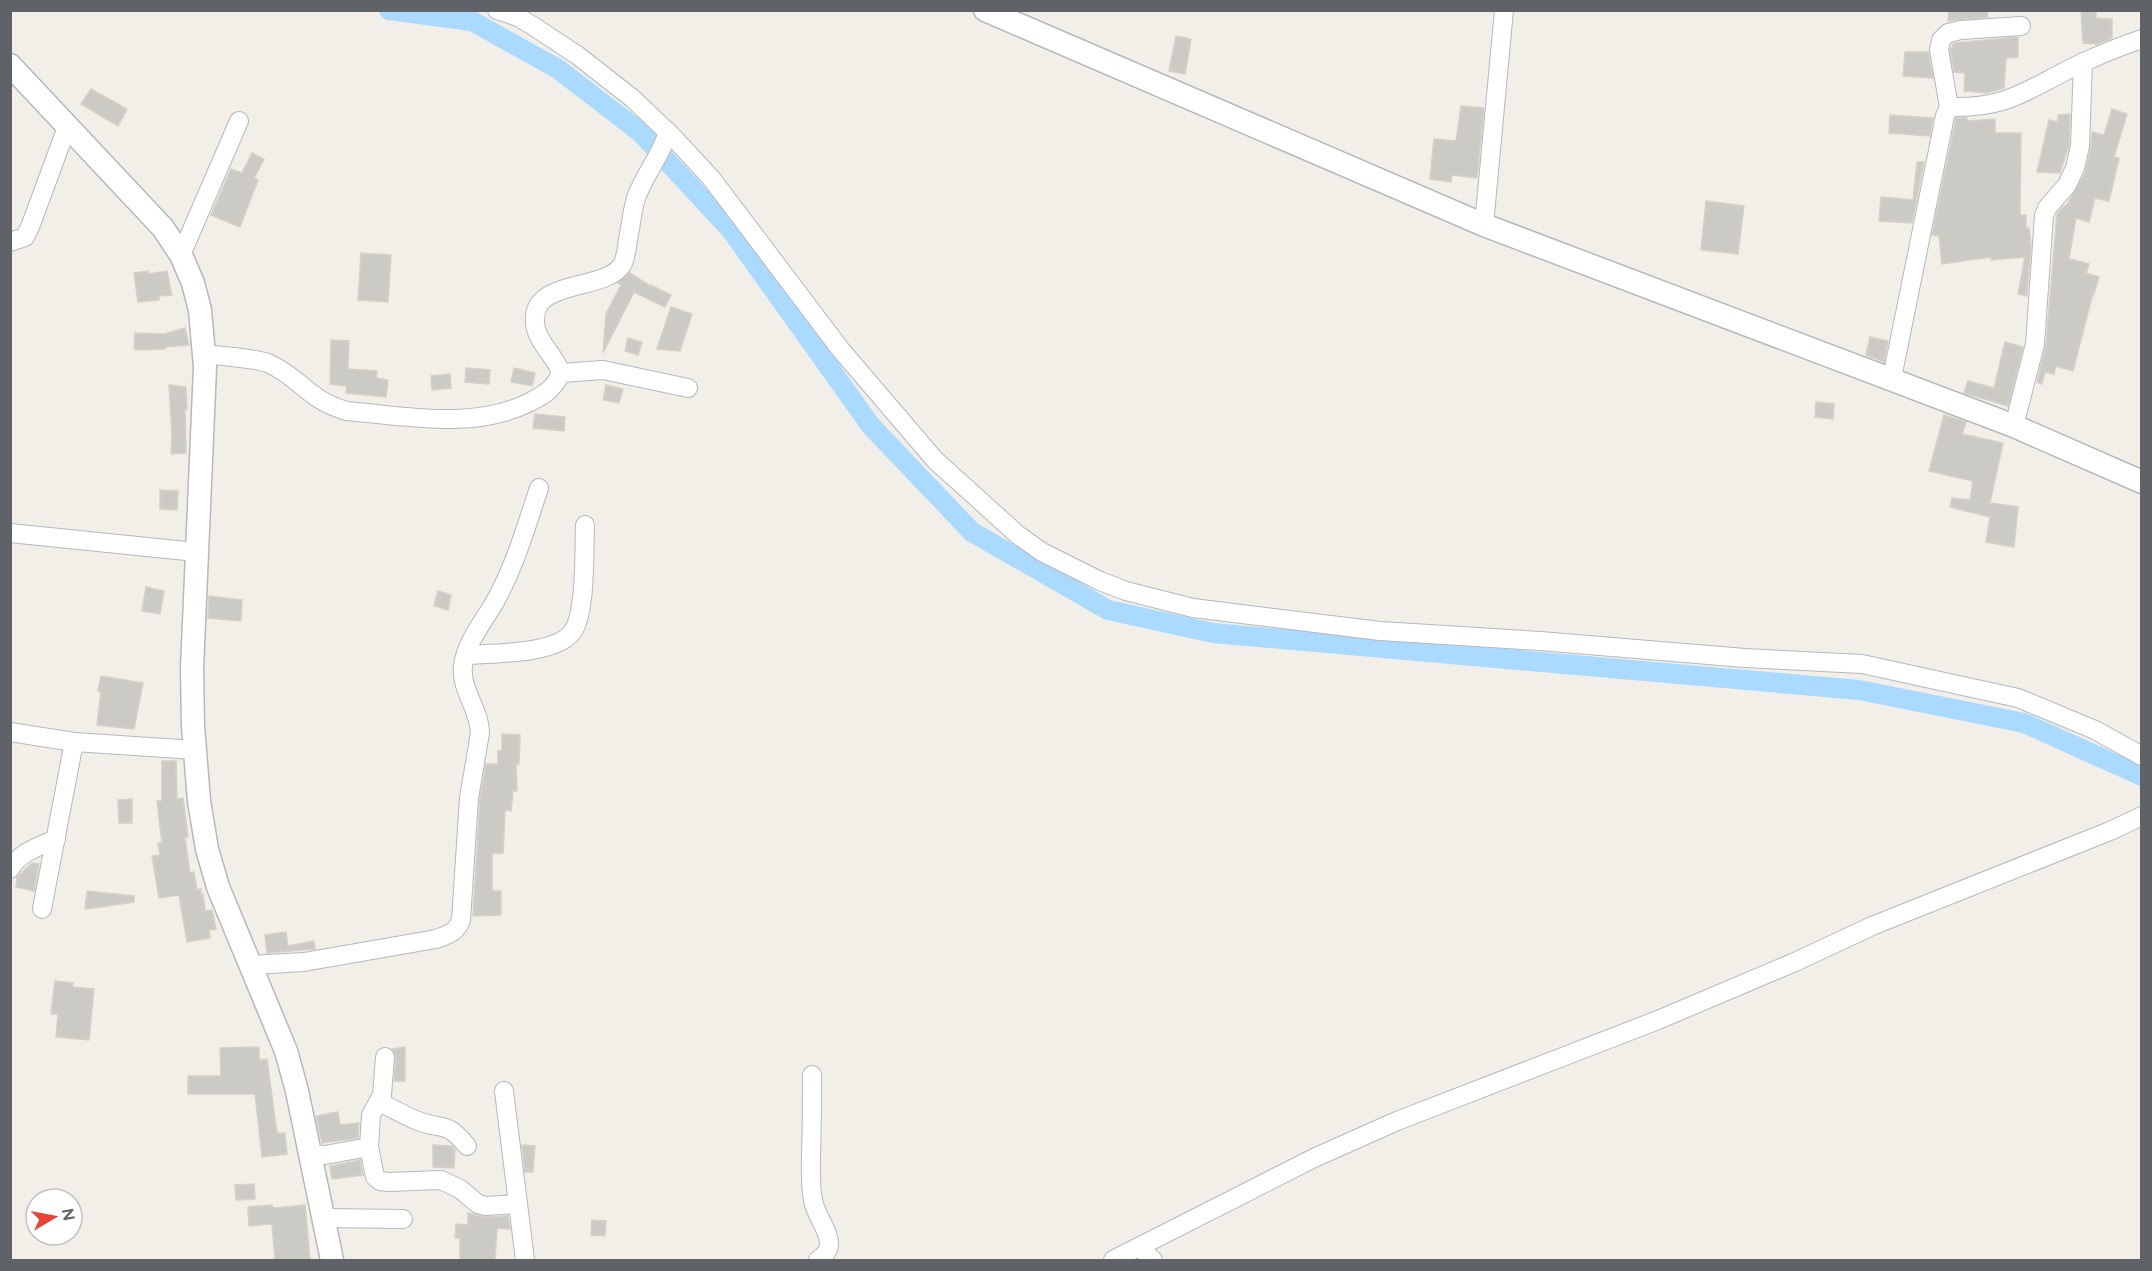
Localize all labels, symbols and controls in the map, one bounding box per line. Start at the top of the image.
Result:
north arrow [24,1187,84,1247]
text: N [58,1207,79,1222]

